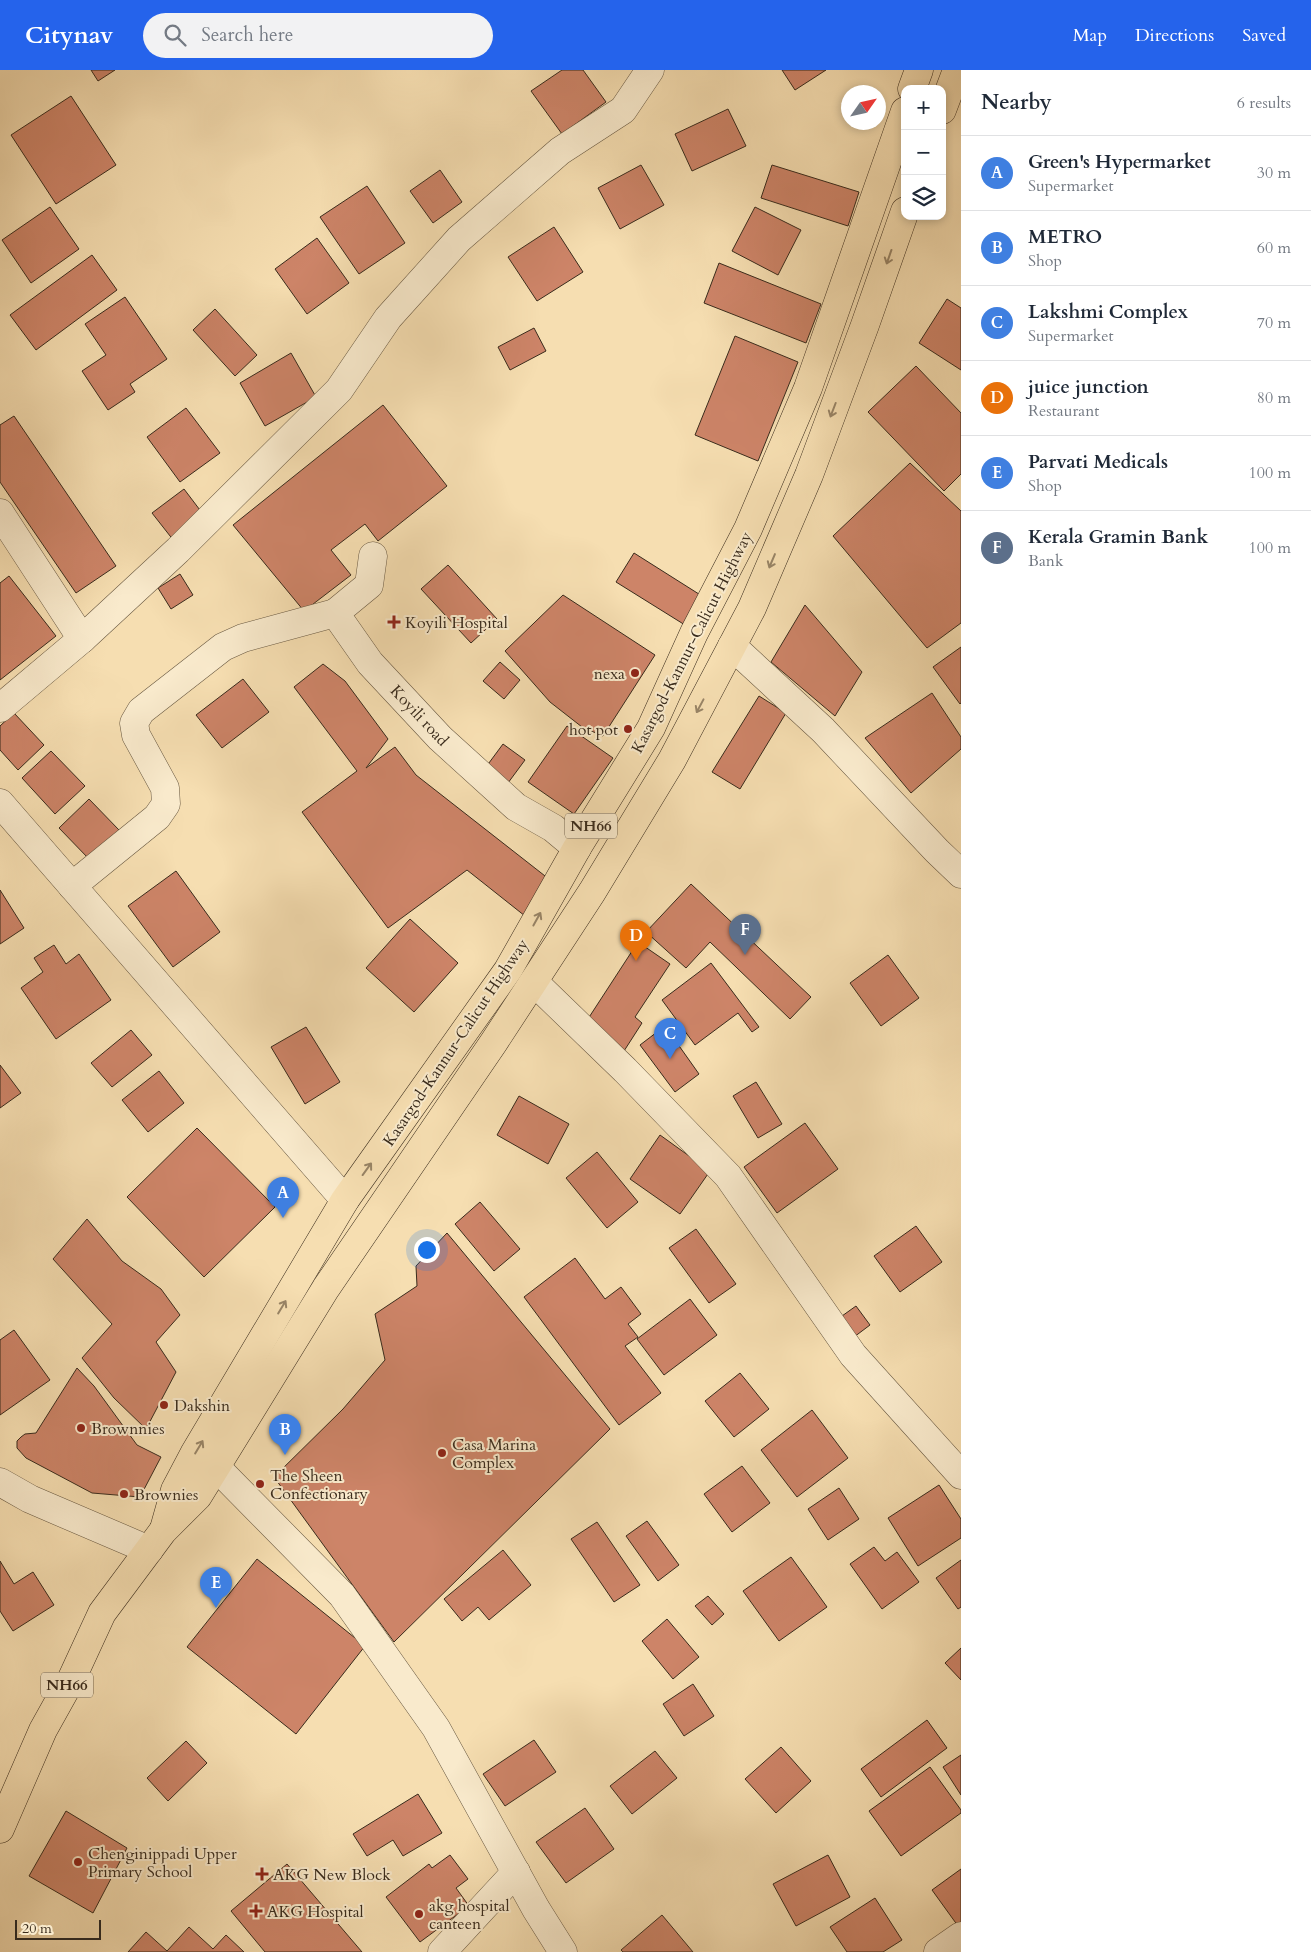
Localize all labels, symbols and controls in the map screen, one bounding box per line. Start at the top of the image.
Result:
search box [143,13,493,58]
text: Citynav [25,19,113,52]
icon: search [161,21,189,49]
text: Search here [201,22,293,48]
text: Map [1073,23,1107,48]
text: Directions [1135,23,1214,48]
text: Saved [1242,23,1286,48]
north arrow [841,85,886,130]
map controls [901,85,946,220]
button: + [901,85,946,130]
text: Nearby [981,88,1052,117]
text: 6 results [1237,92,1291,114]
button: − [901,130,946,175]
text: Green's Hypermarket [1028,149,1211,175]
text: A [991,162,1003,184]
text: 30 m [1257,162,1291,184]
button: layers [901,175,946,220]
text: Supermarket [1028,175,1114,197]
text: METRO [1028,224,1102,250]
text: B [991,237,1003,259]
text: 60 m [1257,237,1291,259]
one-way arrow [883,249,893,265]
text: Shop [1028,250,1062,272]
text: Lakshmi Complex [1028,299,1188,325]
text: C [991,312,1003,334]
text: 70 m [1257,312,1291,334]
text: Supermarket [1028,325,1114,347]
text: juice junction [1028,374,1149,400]
text: D [990,387,1004,409]
text: 80 m [1257,387,1291,409]
text: Restaurant [1028,400,1099,422]
one-way arrow [828,402,837,417]
text: Parvati Medicals [1028,449,1168,475]
text: E [992,462,1002,484]
text: 100 m [1249,462,1291,484]
text: Shop [1028,475,1062,497]
text: Kerala Gramin Bank [1028,524,1208,550]
street label: Kasargod-Kannur-Calicut Highway [626,527,758,757]
text: F [992,537,1002,559]
text: 100 m [1249,537,1291,559]
text: Bank [1028,550,1063,572]
one-way arrow [767,553,777,568]
place label: Koyili Hospital [405,612,508,634]
marker: Koyili Hospital [387,615,401,629]
place label: nexa [594,663,625,685]
marker: nexa [629,667,641,679]
street label: Koyili road [385,680,454,751]
one-way arrow [695,699,705,714]
place label: hot pot [569,719,618,741]
marker: hot pot [622,723,634,735]
road number: NH66 [565,814,617,838]
one-way arrow [532,912,542,927]
pin: F [729,914,761,955]
pin: D [620,920,652,961]
street label: Kasargod-Kannur-Calicut Highway [378,934,534,1151]
pin: C [654,1018,686,1059]
one-way arrow [362,1163,373,1177]
pin: A [267,1177,299,1218]
your location [414,1237,440,1263]
one-way arrow [277,1301,287,1315]
place label: Dakshin [174,1395,230,1417]
marker: Dakshin [158,1399,170,1411]
pin: B [269,1414,301,1455]
place label: Brownnies [91,1418,165,1440]
marker: Brownnies [75,1422,87,1434]
place label: Casa Marina Complex [452,1434,536,1474]
one-way arrow [194,1440,204,1454]
marker: Casa Marina Complex [436,1447,448,1459]
place label: The Sheen Confectionary [270,1465,368,1505]
marker: The Sheen Confectionary [254,1478,266,1490]
place label: Brownies [134,1484,198,1506]
marker: Brownies [118,1488,130,1500]
pin: E [200,1567,232,1608]
road number: NH66 [41,1672,93,1698]
place label: Chenginippadi Upper Primary School [88,1843,237,1883]
marker: Chenginippadi Upper Primary School [72,1856,84,1868]
place label: AKG New Block [273,1864,391,1886]
marker: AKG New Block [255,1867,269,1881]
place label: akg hospital canteen [429,1895,510,1935]
place label: AKG Hospital [267,1901,364,1923]
marker: AKG Hospital [249,1904,263,1918]
marker: akg hospital canteen [413,1908,425,1920]
scale bar [15,1917,101,1940]
text: 20 m [22,1919,52,1938]

